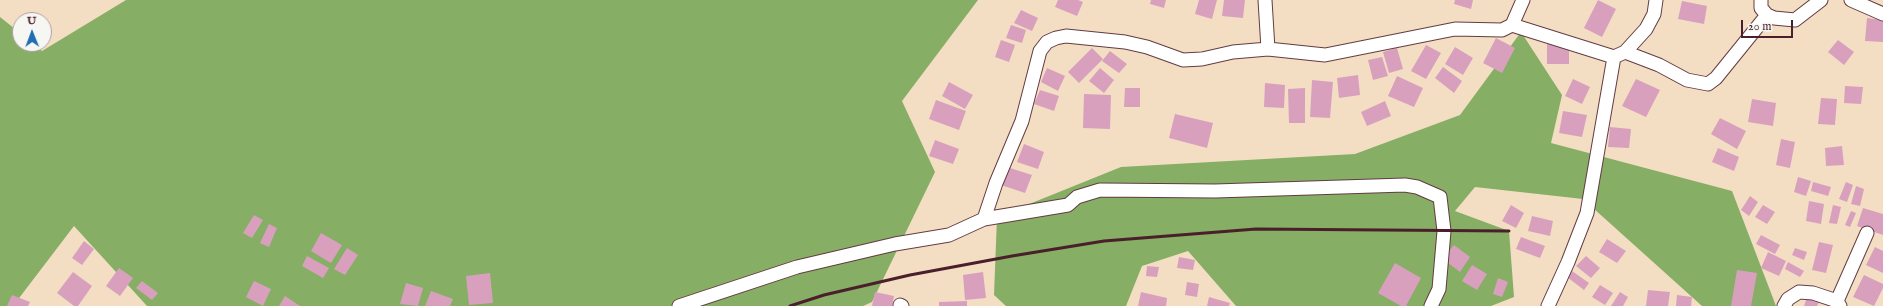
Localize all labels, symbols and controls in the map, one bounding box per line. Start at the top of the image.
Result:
north arrow [12,12,52,52]
scale bar [1743,12,1795,38]
text: U [27,14,37,28]
text: 20 m [1748,19,1771,34]

